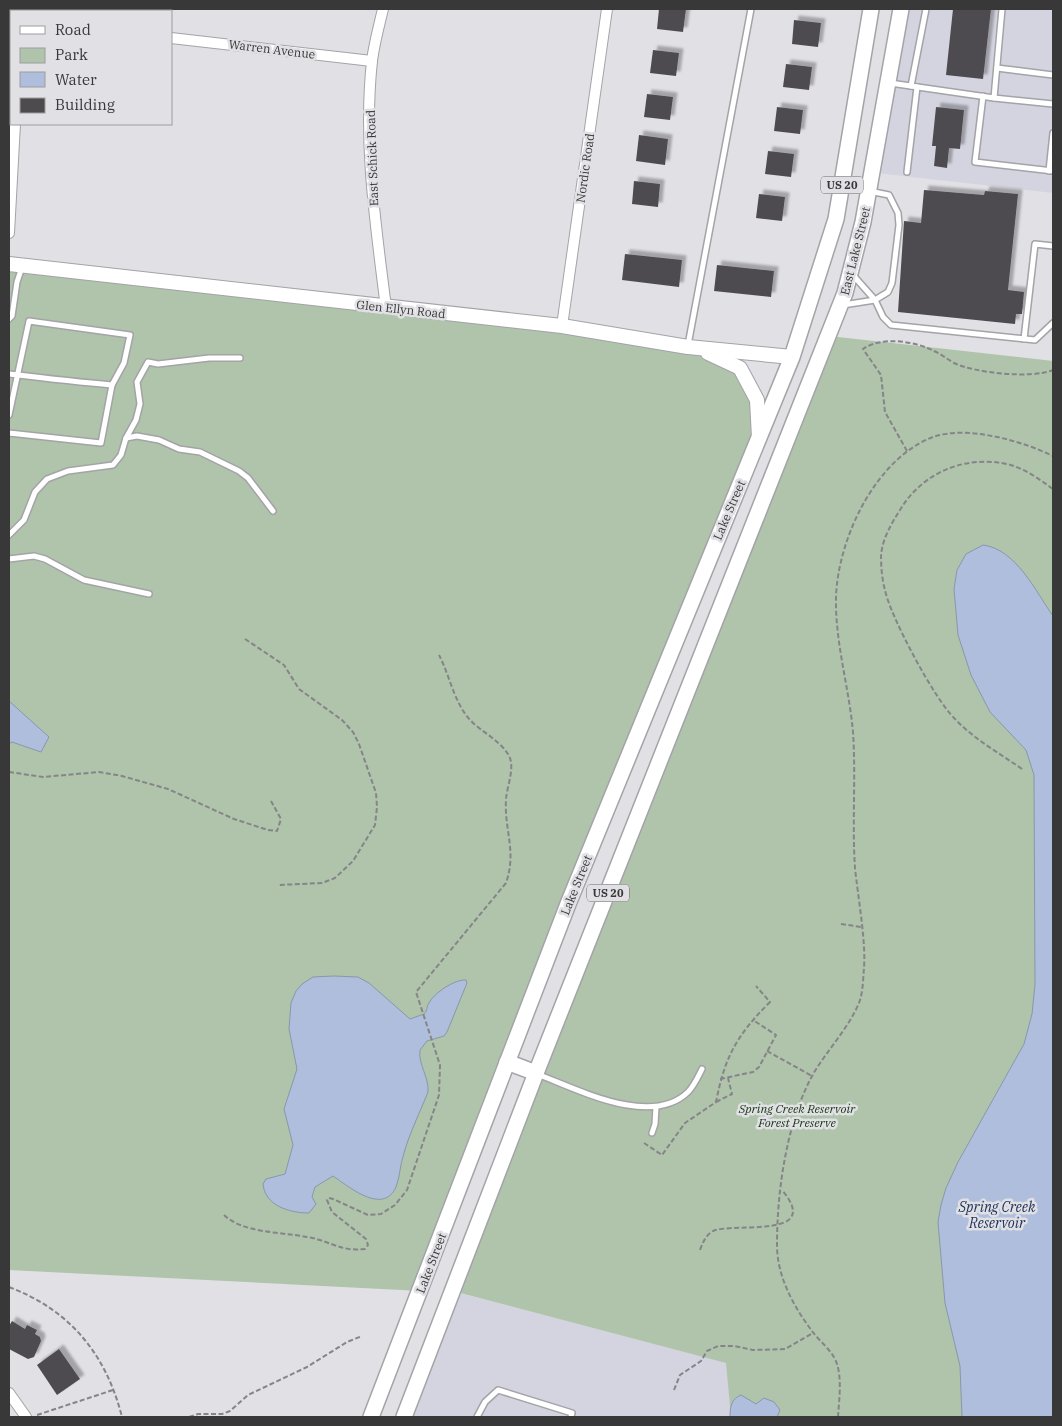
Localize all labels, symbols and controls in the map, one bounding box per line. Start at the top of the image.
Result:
legend [10,10,172,125]
text: Road [55,20,91,39]
street label: Warren Avenue [228,36,316,62]
text: Park [55,45,88,64]
text: Water [55,70,97,89]
text: Building [55,95,115,114]
street label: East Schick Road [363,110,381,206]
street label: Nordic Road [573,132,597,204]
road number: US 20 [821,176,863,194]
street label: East Lake Street [837,205,873,297]
street label: Glen Ellyn Road [356,297,446,321]
street label: Lake Street [710,478,748,542]
street label: Lake Street [557,853,595,917]
road number: US 20 [587,884,629,901]
park label: Spring Creek Reservoir Forest Preserve [738,1101,856,1130]
water label: Spring Creek Reservoir [958,1198,1036,1232]
street label: Lake Street [413,1231,449,1295]

